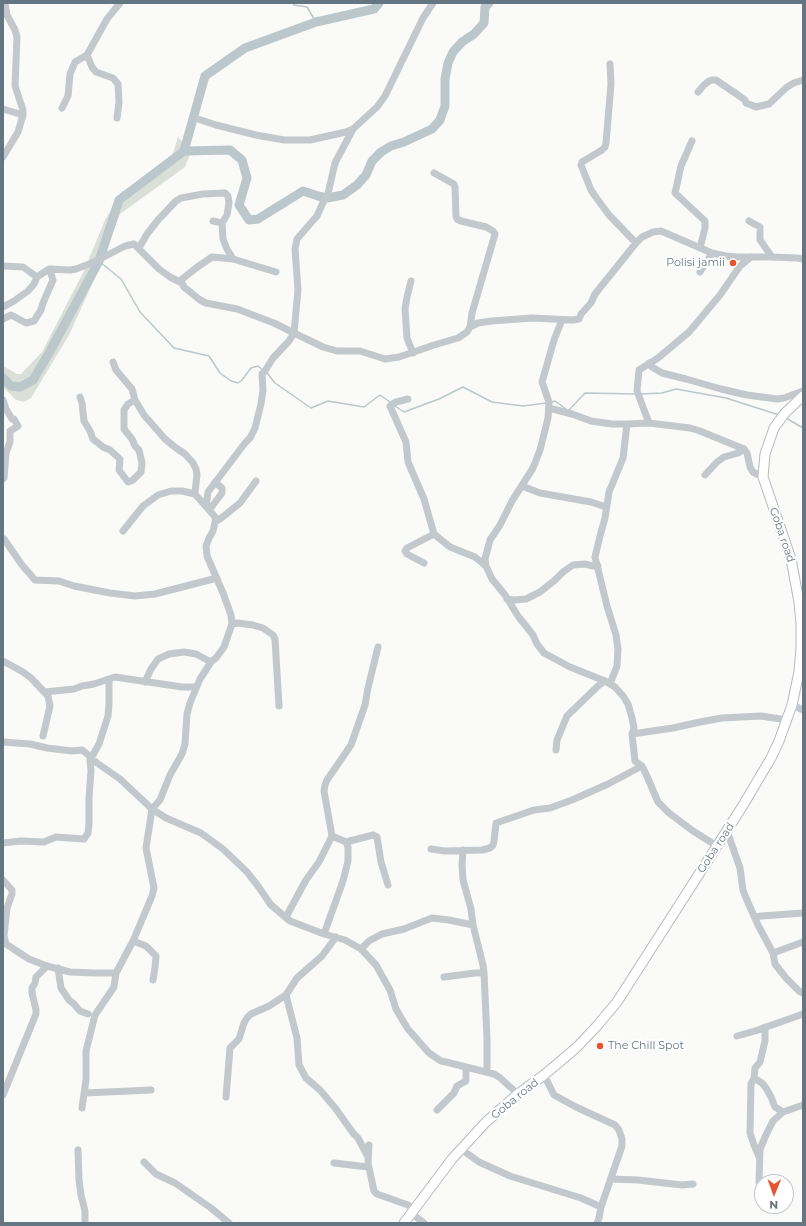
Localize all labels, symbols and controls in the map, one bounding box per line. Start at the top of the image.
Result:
place label: Polisi jamii [666,256,725,270]
marker: Polisi jamii [728,258,738,268]
street label: Goba road [766,506,798,564]
street label: Goba road [695,820,737,876]
place label: The Chill Spot [608,1039,684,1053]
marker: The Chill Spot [595,1041,605,1051]
street label: Goba road [489,1076,541,1122]
north arrow [754,1174,794,1214]
text: N [769,1198,778,1212]

